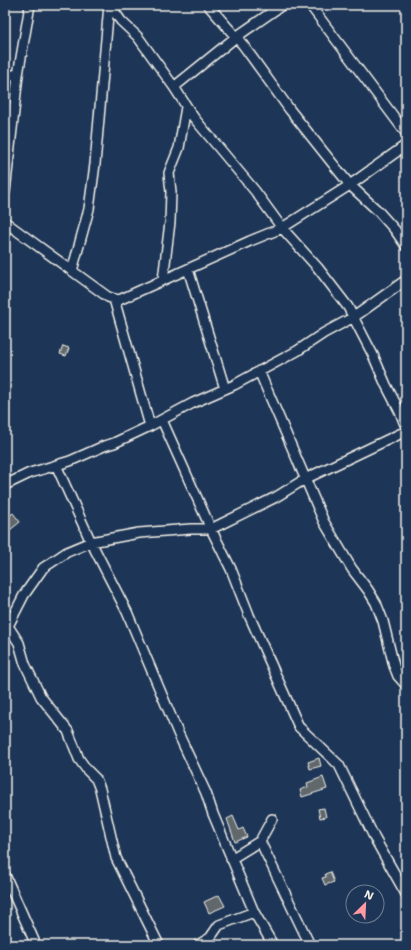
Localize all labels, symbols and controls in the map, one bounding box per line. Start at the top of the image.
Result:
north arrow [345,884,385,924]
text: N [362,887,376,904]

